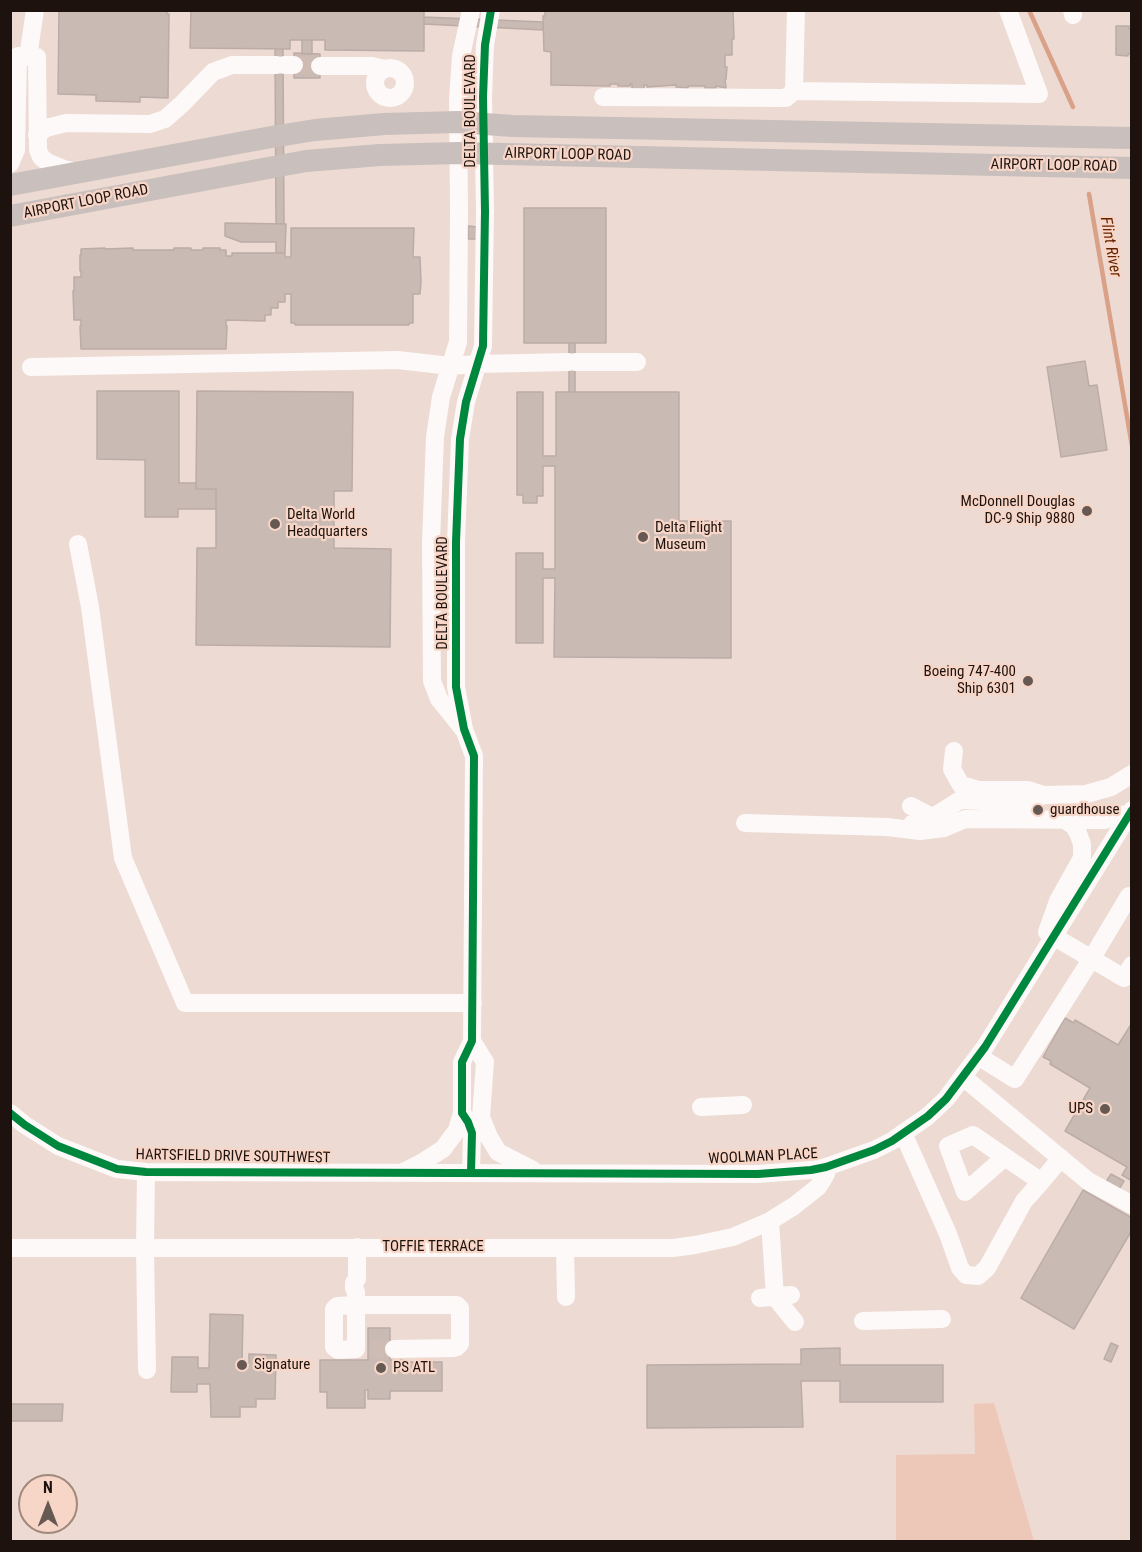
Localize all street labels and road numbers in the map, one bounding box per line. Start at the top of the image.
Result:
street label: DELTA BOULEVARD [462,54,480,168]
street label: AIRPORT LOOP ROAD [504,145,632,165]
street label: AIRPORT LOOP ROAD [990,156,1118,176]
street label: AIRPORT LOOP ROAD [22,181,150,223]
street label: DELTA BOULEVARD [434,536,452,650]
street label: WOOLMAN PLACE [708,1145,818,1169]
street label: HARTSFIELD DRIVE SOUTHWEST [135,1146,331,1168]
street label: TOFFIE TERRACE [382,1238,484,1256]

